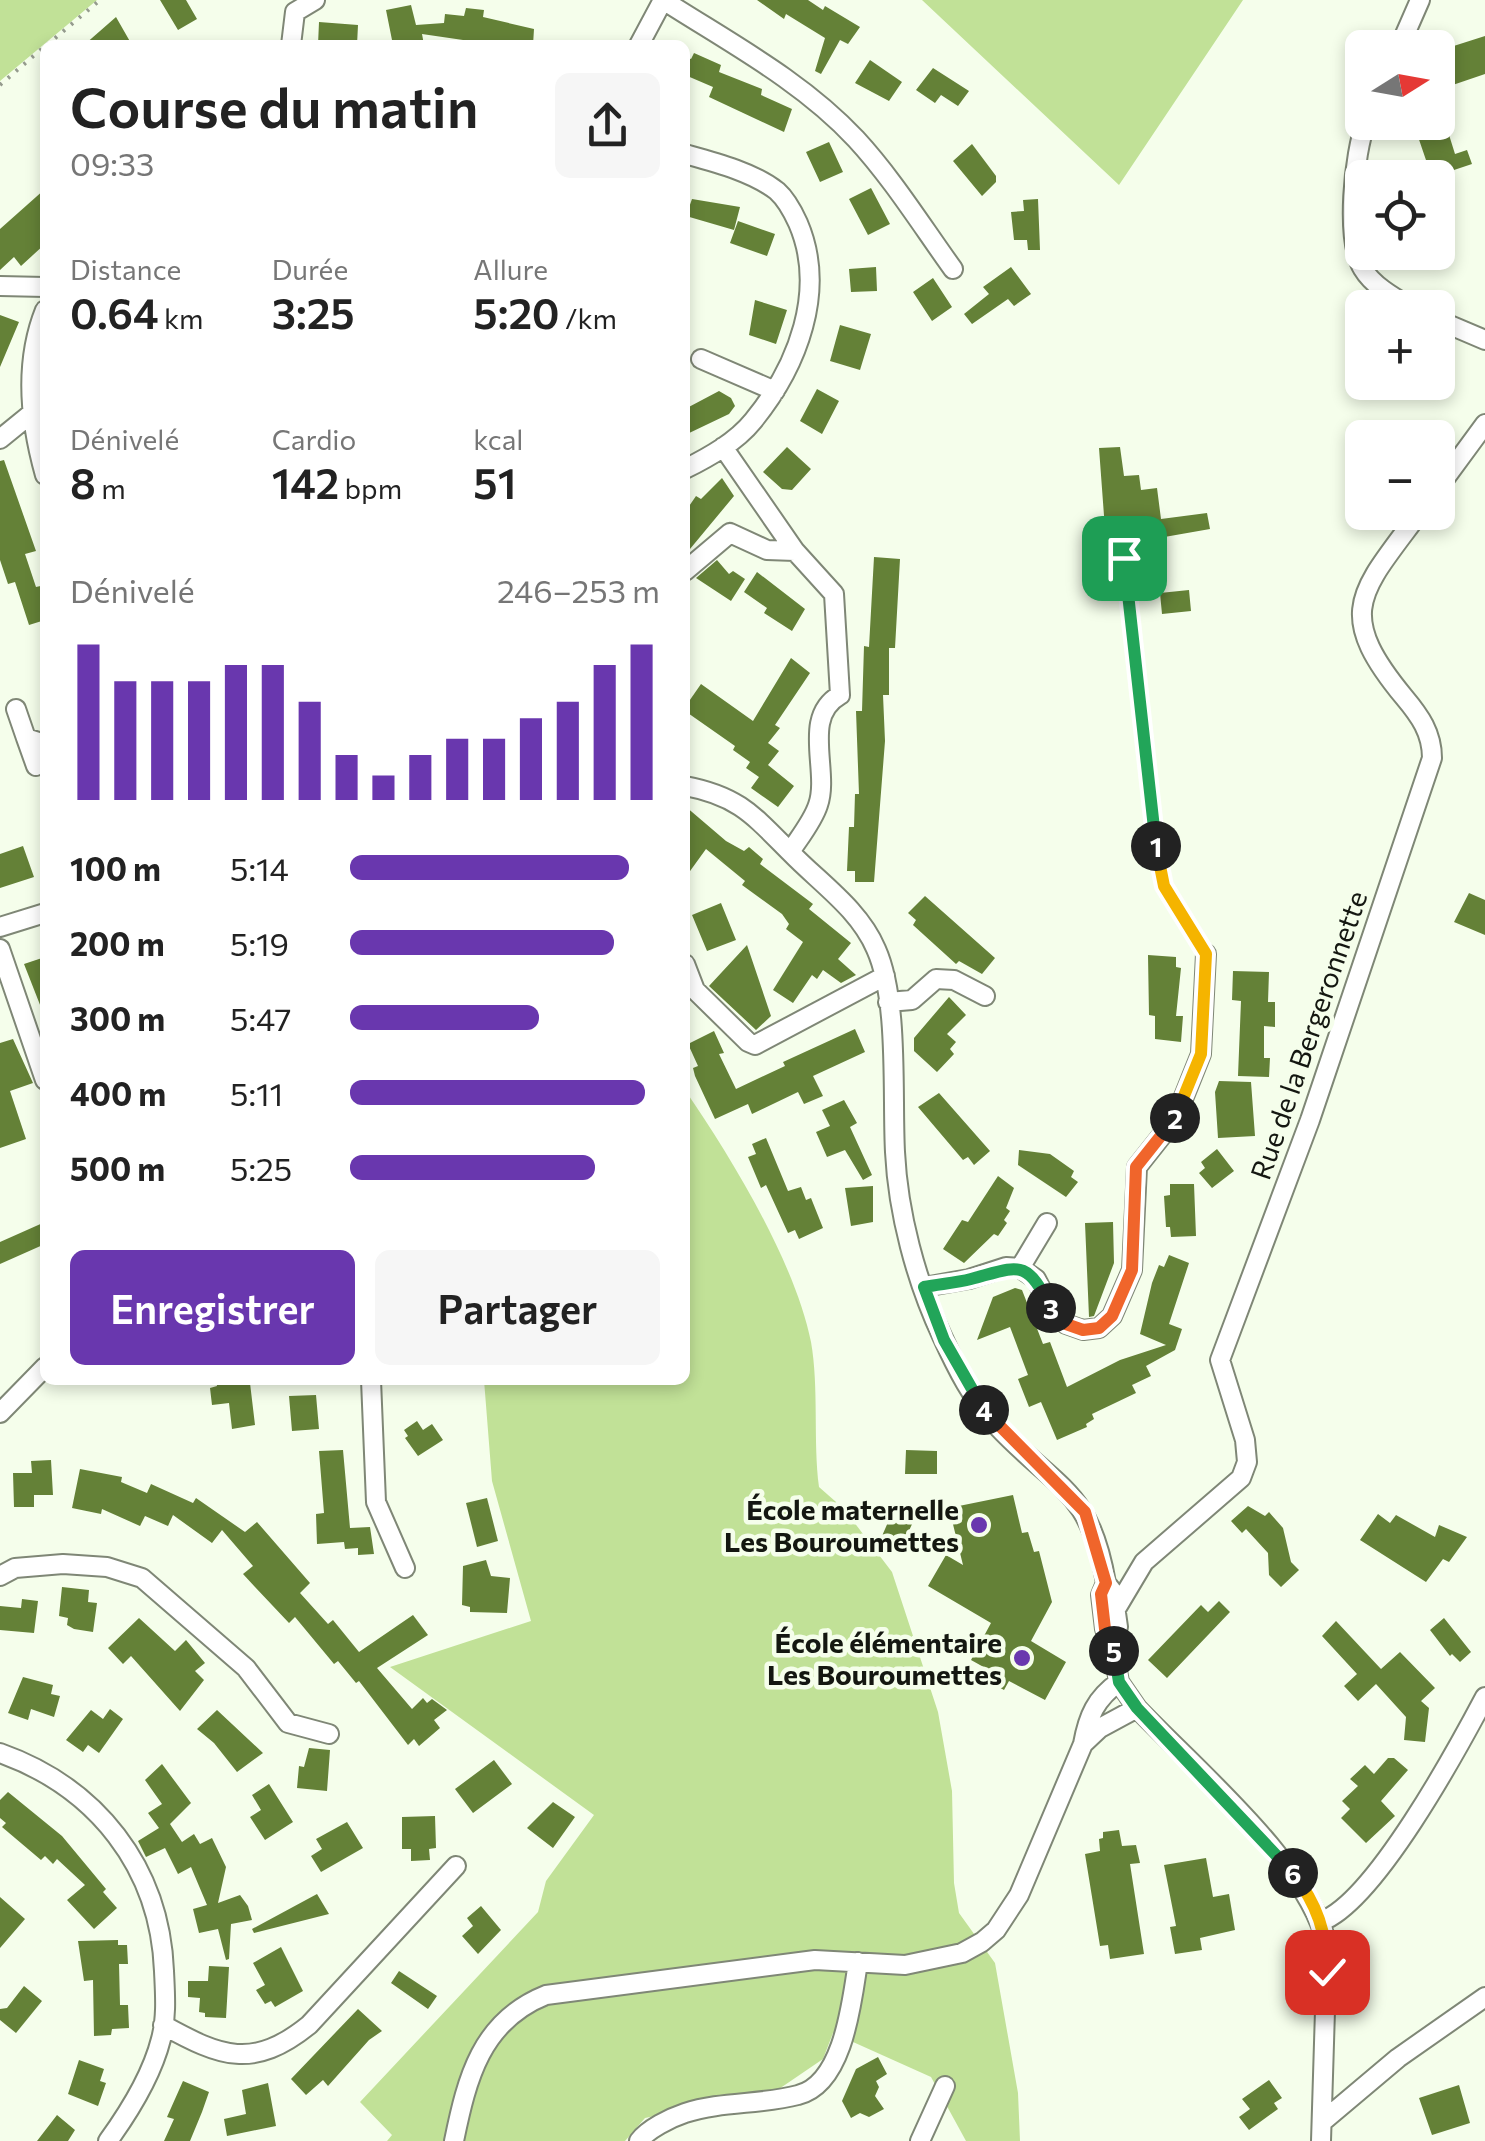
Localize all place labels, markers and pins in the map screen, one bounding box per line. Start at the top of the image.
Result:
pin [1082,516,1167,601]
pin: 1 [1131,821,1181,871]
pin: 2 [1150,1093,1200,1143]
pin: 3 [1026,1283,1076,1333]
pin: 4 [959,1385,1009,1435]
place label: École maternelle Les Bouroumettes [724,1492,959,1558]
marker: École maternelle Les Bouroumettes [968,1514,990,1536]
place label: École élémentaire Les Bouroumettes [767,1625,1002,1691]
pin: 5 [1089,1626,1139,1676]
marker: École élémentaire Les Bouroumettes [1011,1647,1033,1669]
pin: 6 [1268,1848,1318,1898]
pin [1285,1930,1370,2015]

